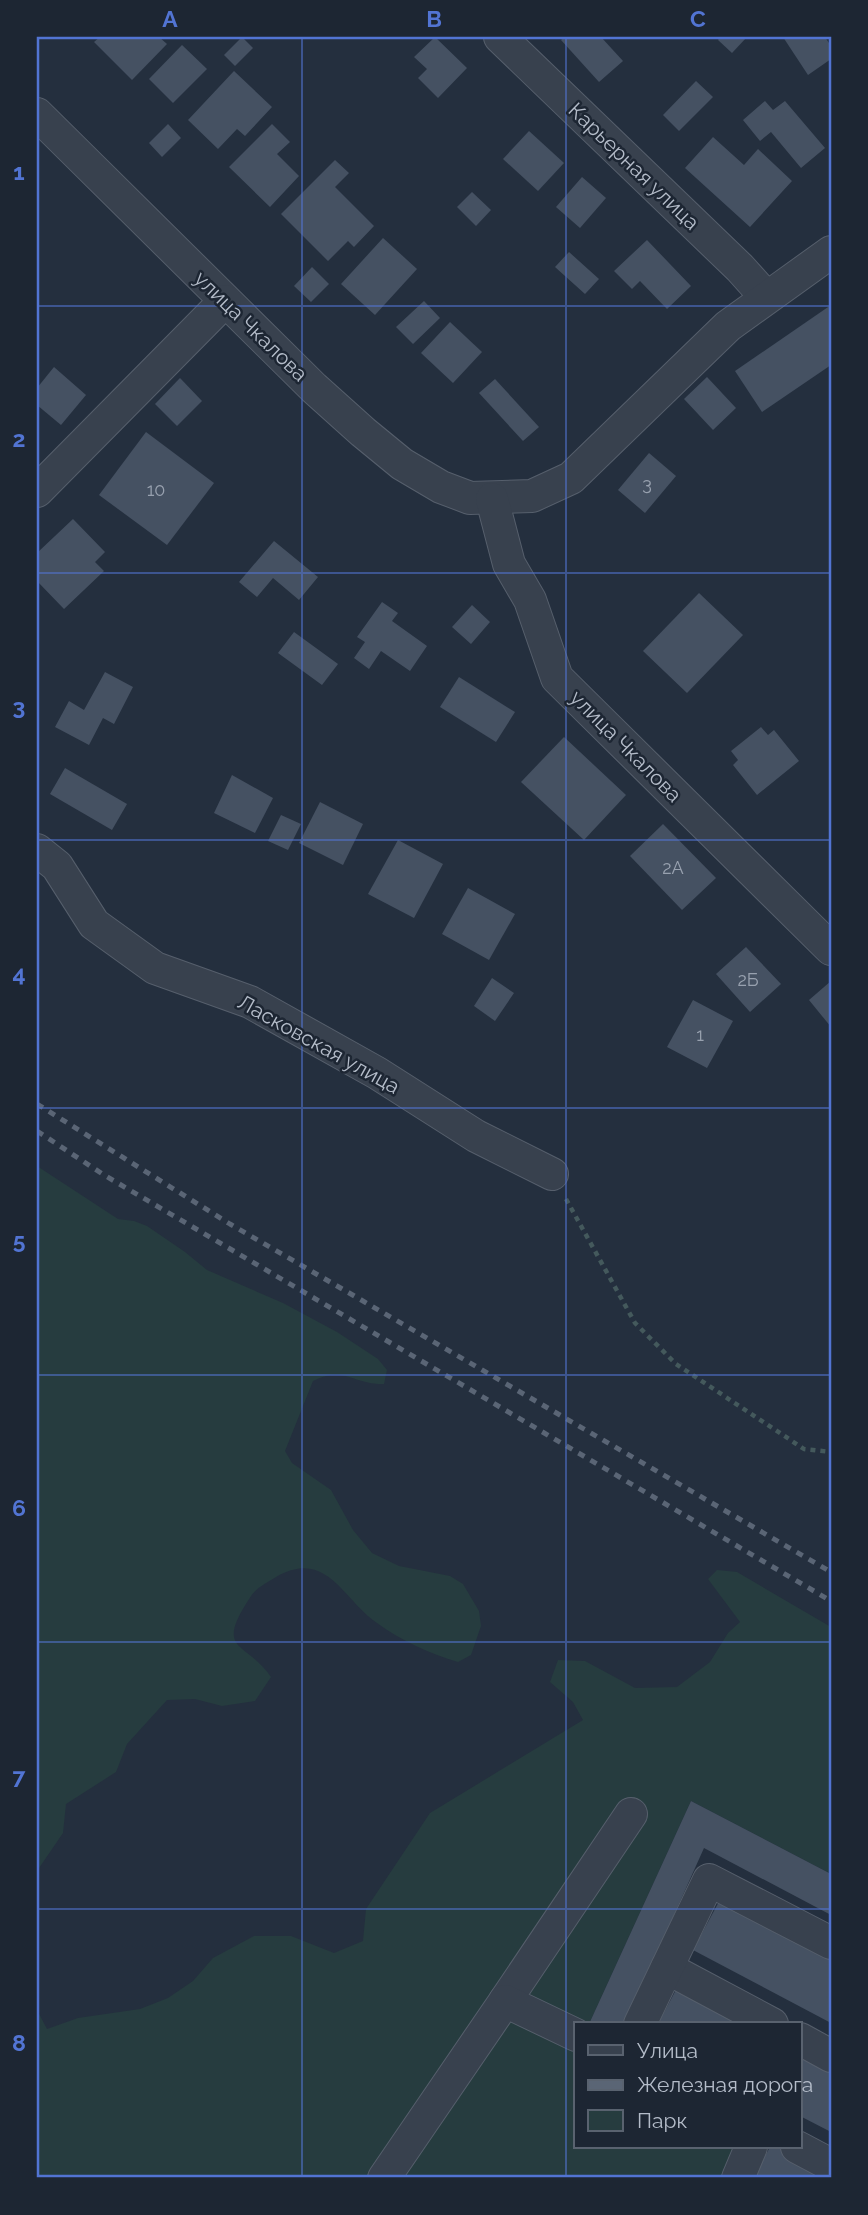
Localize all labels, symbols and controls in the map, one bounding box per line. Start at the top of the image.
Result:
text: A [162,5,178,32]
text: B [426,5,442,32]
text: C [690,5,706,32]
street label: Карьерная улица [563,97,705,235]
text: 1 [13,158,25,185]
street label: улица Чкалова [189,266,313,386]
text: 2 [13,425,25,452]
house number: 3 [642,473,652,494]
house number: 10 [147,479,165,500]
street label: улица Чкалова [565,685,687,807]
text: 3 [13,693,25,720]
house number: 2А [662,857,684,878]
text: 4 [12,960,26,987]
house number: 2Б [737,969,759,990]
street label: Ласковская улица [234,989,404,1099]
house number: 1 [696,1024,704,1045]
text: 5 [13,1227,26,1254]
text: 6 [12,1494,26,1521]
text: 7 [13,1762,26,1789]
legend [574,2022,802,2148]
text: 8 [12,2029,26,2056]
text: Улица [637,2038,698,2063]
text: Железная дорога [637,2072,813,2097]
text: Парк [637,2108,687,2133]

